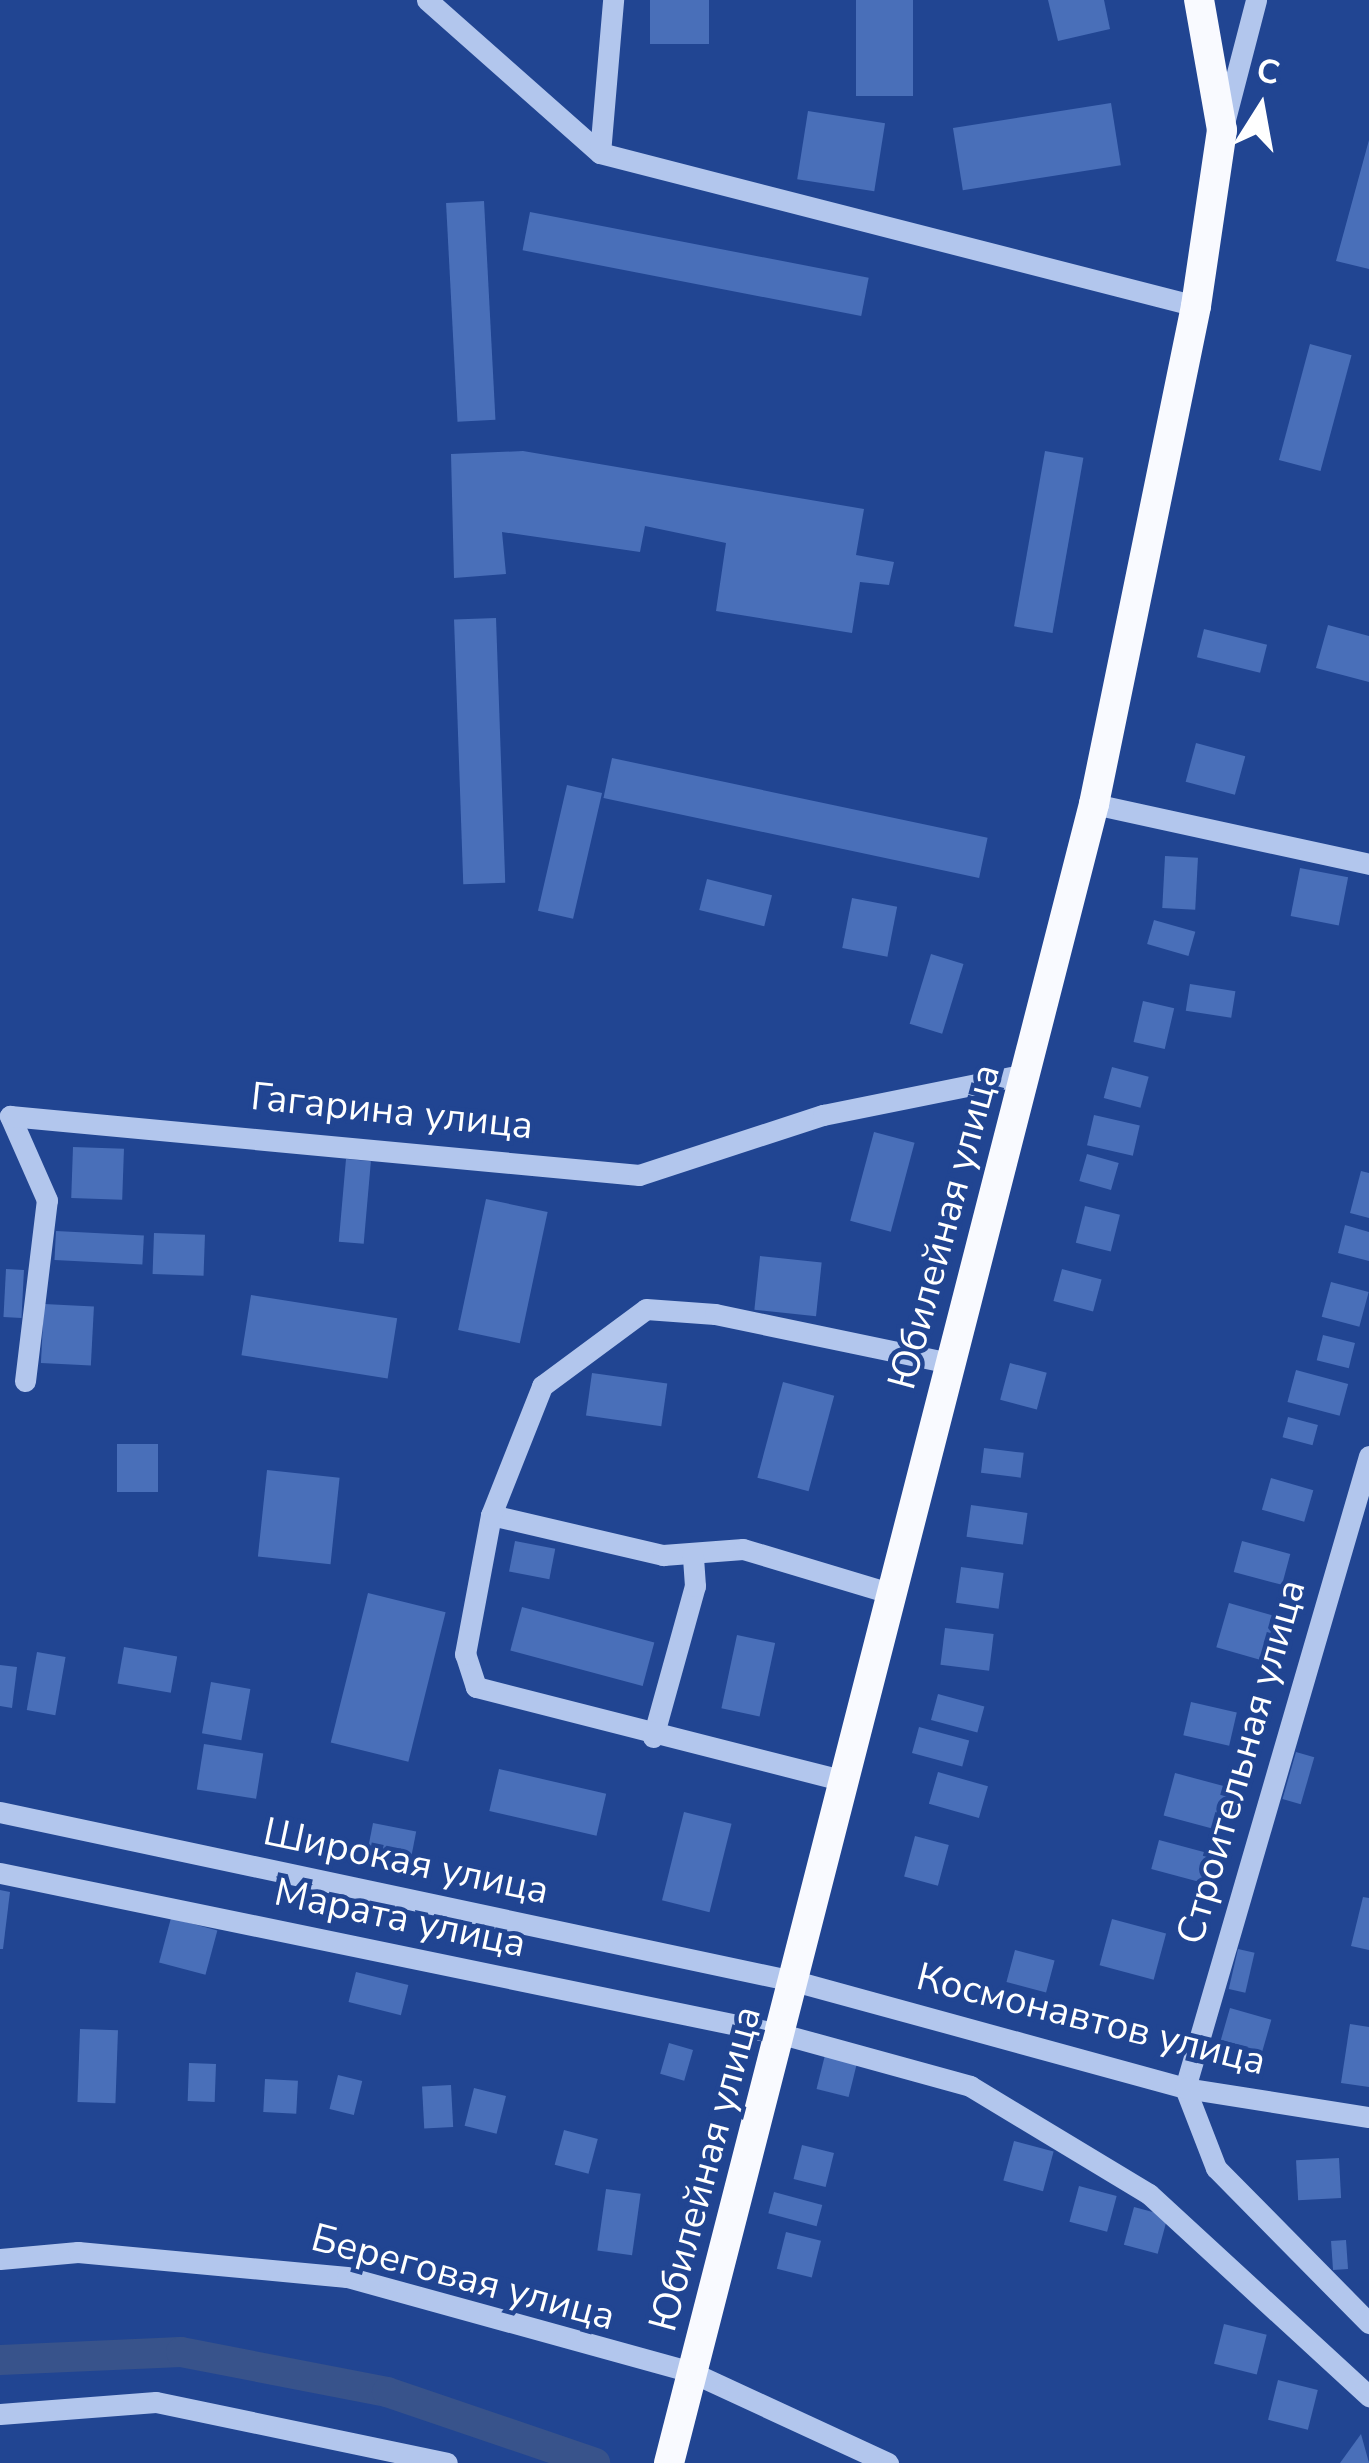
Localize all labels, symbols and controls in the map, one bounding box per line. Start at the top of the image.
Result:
north arrow [1201,48,1321,168]
text: С [1253,48,1283,96]
street label: Юбилейная улица [879,1059,1011,1395]
street label: Гагарина улица [249,1074,535,1150]
street label: Строительная улица [1168,1574,1316,1950]
street label: Широкая улица [259,1809,553,1915]
street label: Марата улица [270,1870,530,1968]
street label: Космонавтов улица [912,1954,1270,2086]
street label: Юбилейная улица [640,2001,772,2337]
street label: Береговая улица [306,2215,620,2341]

